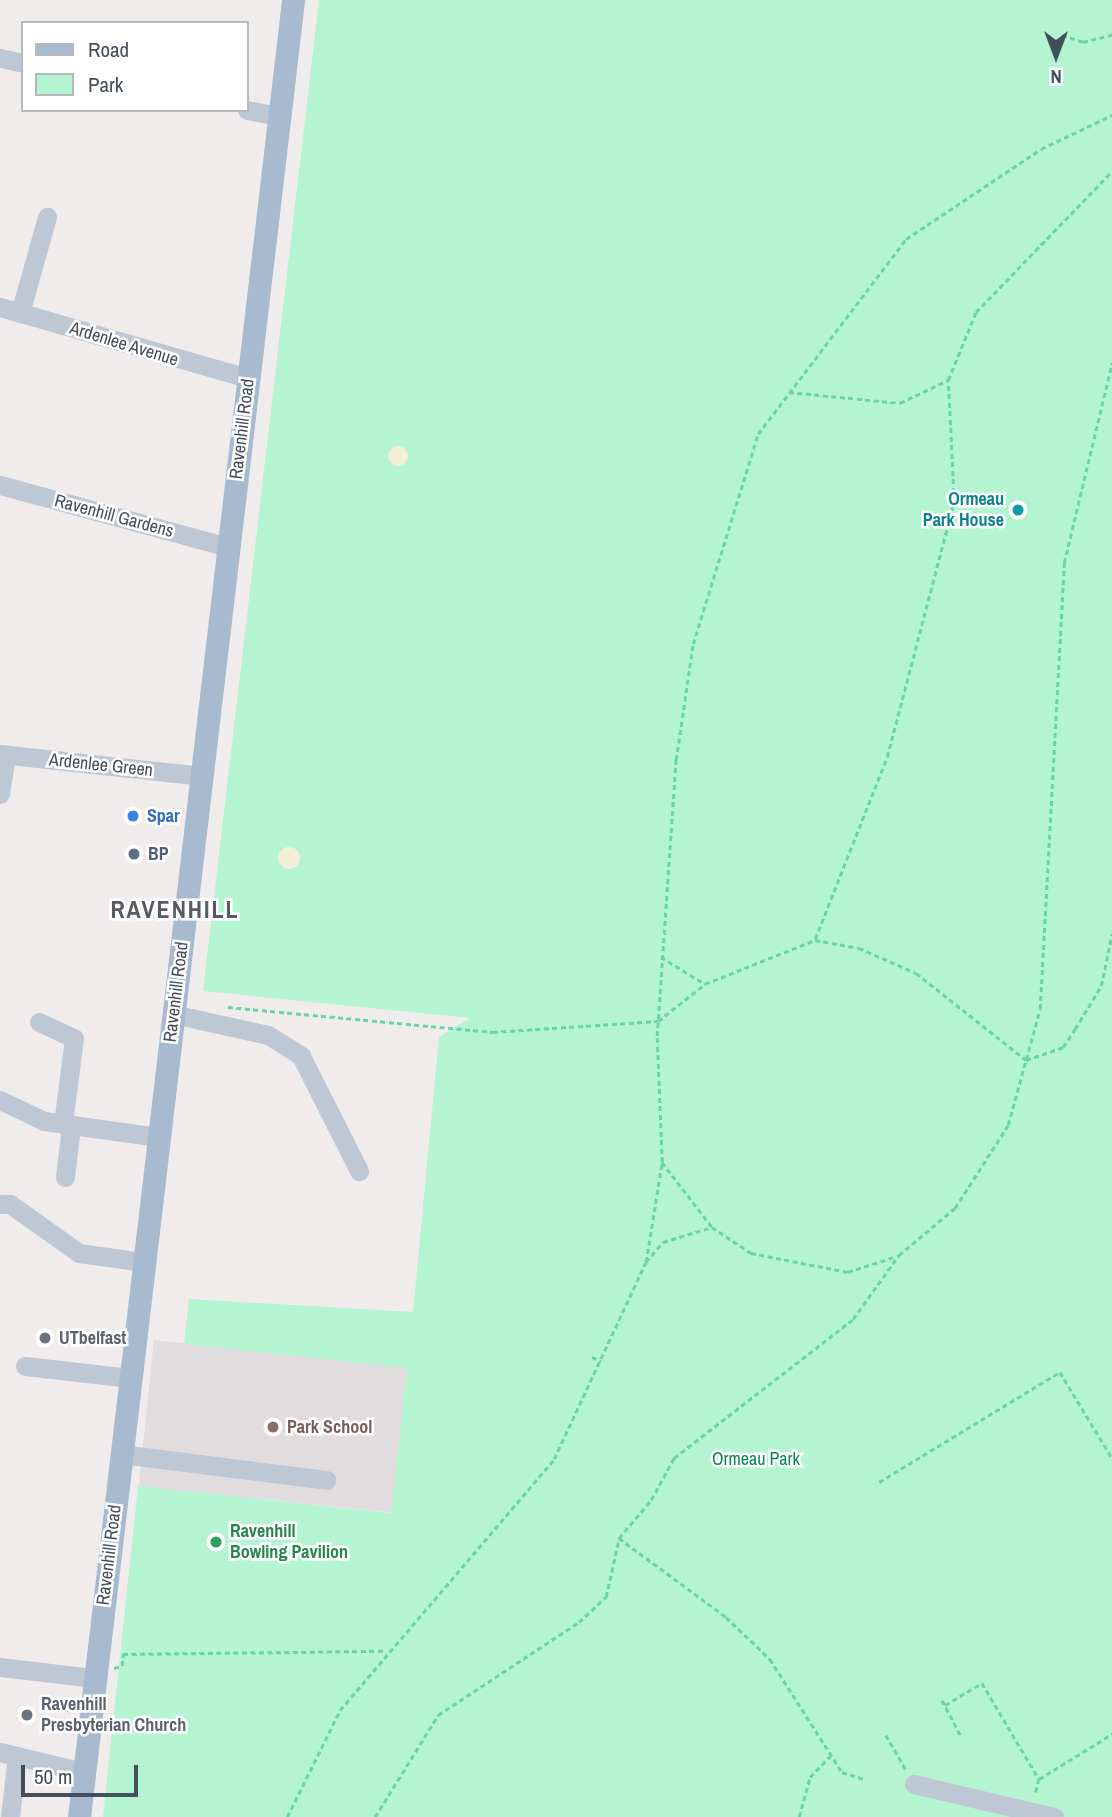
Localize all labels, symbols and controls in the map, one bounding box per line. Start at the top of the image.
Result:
legend [21,21,248,112]
north arrow [1021,21,1091,91]
text: Road [88,35,129,64]
text: N [1050,64,1062,90]
text: Park [88,70,123,99]
street label: Ardenlee Avenue [67,317,181,371]
street label: Ravenhill Road [225,378,259,480]
place label: Ormeau Park House [923,489,1004,532]
street label: Ravenhill Gardens [52,490,176,542]
marker: Ormeau Park House [1010,502,1026,518]
street label: Ardenlee Green [48,749,154,781]
place label: Spar [147,805,180,827]
marker: Spar [125,808,141,824]
place label: BP [148,843,169,865]
marker: BP [126,846,142,862]
district label: RAVENHILL [112,896,238,924]
street label: Ravenhill Road [159,941,193,1043]
place label: UTbelfast [59,1327,126,1349]
marker: UTbelfast [37,1330,53,1346]
place label: Park School [287,1416,372,1438]
marker: Park School [265,1419,281,1435]
park label: Ormeau Park [712,1448,800,1470]
street label: Ravenhill Road [92,1504,126,1606]
place label: Ravenhill Bowling Pavilion [230,1521,348,1564]
marker: Ravenhill Bowling Pavilion [208,1534,224,1550]
place label: Ravenhill Presbyterian Church [41,1694,186,1736]
marker: Ravenhill Presbyterian Church [19,1707,35,1723]
scale bar [24,1750,142,1794]
text: 50 m [34,1762,72,1791]

